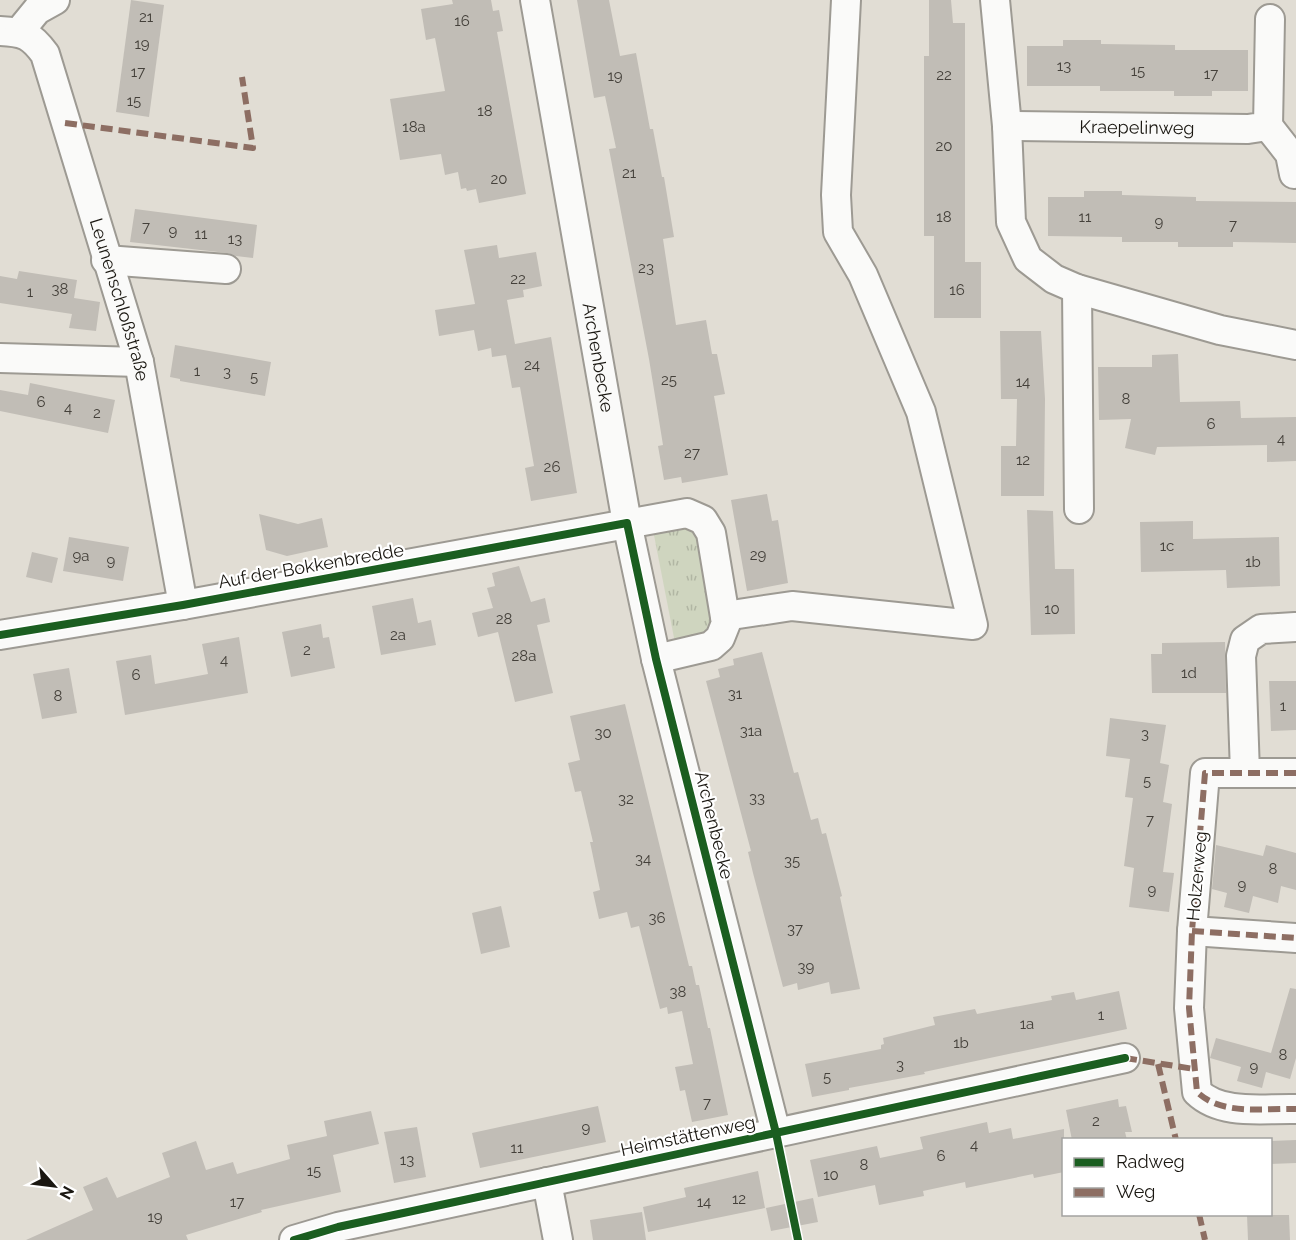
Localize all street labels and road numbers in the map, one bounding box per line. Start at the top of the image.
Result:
street label: Kraepelinweg [1079,116,1195,138]
street label: Leunenschloßstraße [86,215,153,383]
street label: Archenbecke [578,301,618,414]
street label: Auf der Bokkenbredde [216,539,406,592]
street label: Archenbecke [691,769,738,882]
street label: Holzerweg [1182,830,1211,922]
street label: Heimstättenweg [619,1111,757,1160]

